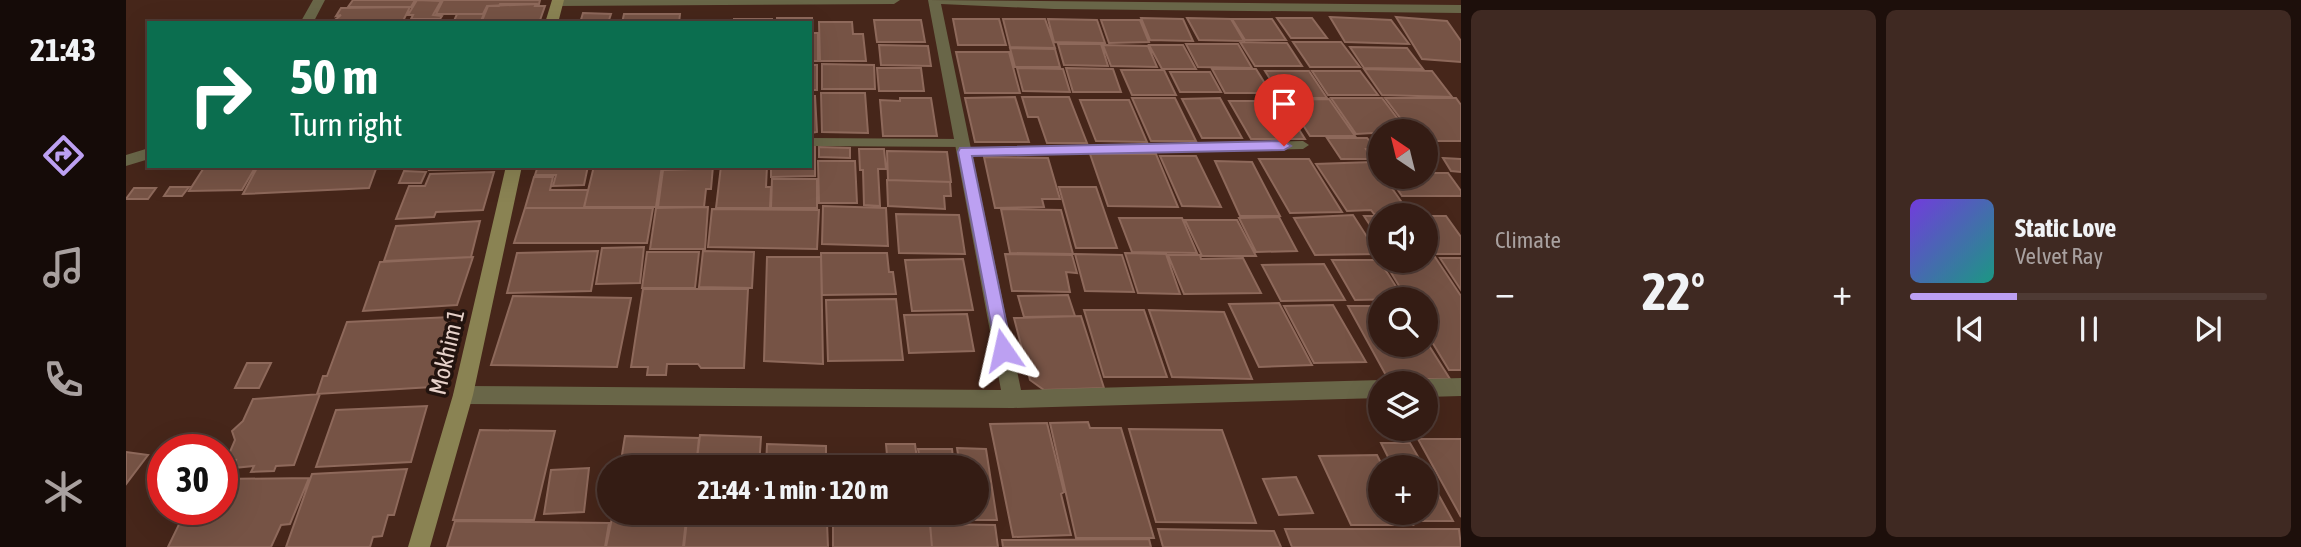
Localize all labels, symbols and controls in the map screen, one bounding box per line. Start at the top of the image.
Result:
text: 21:43 [30,31,96,68]
text: 50 m [290,48,378,104]
icon: right [175,49,266,140]
pin [1254,74,1314,146]
icon: arrive [1265,85,1303,123]
text: Turn right [290,106,403,143]
north arrow [1368,119,1438,189]
map controls [1368,119,1438,525]
icon: directions [39,131,88,180]
button: sound [1368,203,1438,273]
text: Static Love [2015,213,2116,243]
text: Climate [1495,227,1561,253]
icon: music [39,243,88,292]
text: Velvet Ray [2015,243,2103,269]
text: 22° [1642,261,1705,321]
text: − [1495,270,1515,313]
text: + [1832,270,1852,313]
button: search [1368,287,1438,357]
street label: Mokhim 1 [424,306,469,397]
icon: previous [1951,310,1989,348]
icon: pause [2070,310,2108,348]
icon: next [2189,310,2227,348]
position arrow [966,313,1040,387]
icon: phone [39,355,88,404]
button: layers [1368,371,1438,441]
speed limit sign: 30 [147,434,238,525]
button: + [1368,455,1438,525]
icon: climate [39,467,88,516]
text: 21:44 · 1 min · 120 m [698,475,888,505]

